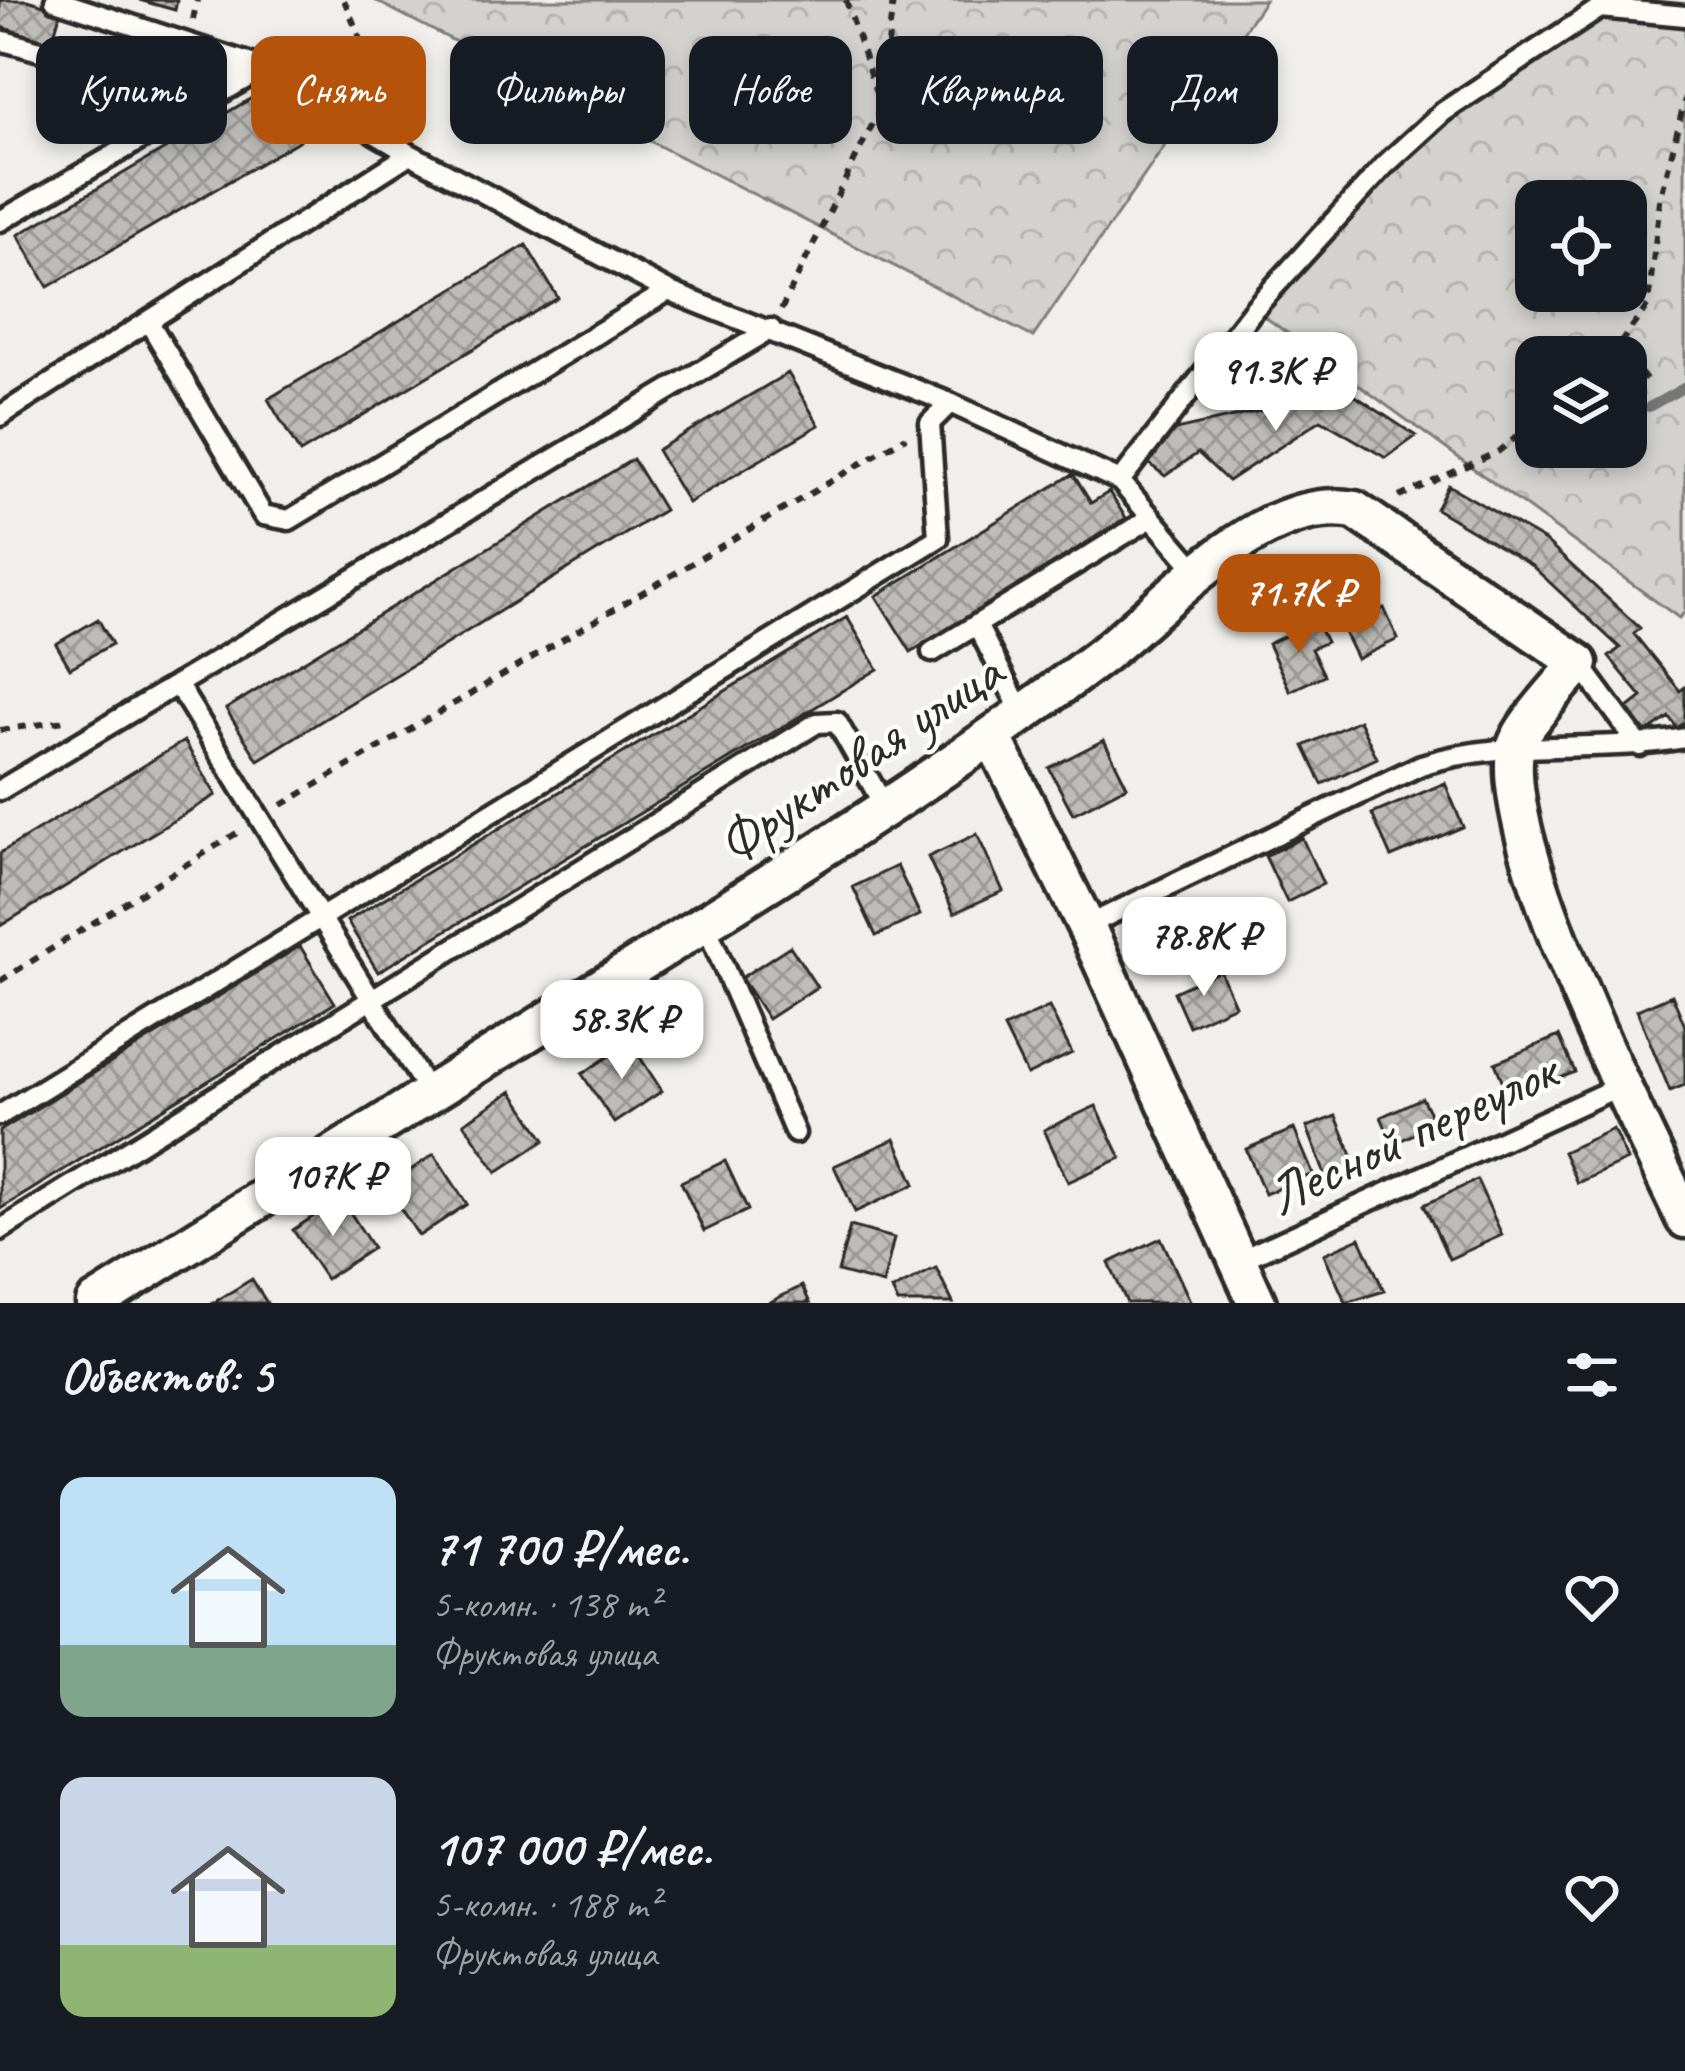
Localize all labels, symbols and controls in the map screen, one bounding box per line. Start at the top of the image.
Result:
chip: Купить [36,36,227,144]
chip: Снять [251,36,426,144]
chip: Фильтры [450,36,665,144]
chip: Новое [689,36,852,144]
chip: Квартира [876,36,1103,144]
chip: Дом [1127,36,1278,144]
map controls [1515,180,1647,468]
button: locate [1515,180,1647,312]
pin: 91.3K ₽ [1165,332,1387,434]
button: layers [1515,336,1647,468]
text: 91.3K ₽ [1221,346,1331,395]
pin: 71.7K ₽ [1188,554,1410,656]
text: 71.7K ₽ [1244,568,1354,617]
street label: Фруктовая улица [703,634,1019,880]
pin: 78.8K ₽ [1093,897,1315,999]
text: 78.8K ₽ [1149,911,1259,960]
pin: 58.3K ₽ [511,980,733,1082]
text: 58.3K ₽ [567,994,677,1043]
street label: Лесной переулок [1255,1033,1572,1231]
pin: 107K ₽ [235,1137,431,1239]
text: 107K ₽ [282,1151,384,1200]
icon: filters [1559,1342,1625,1408]
text: Объектов: 5 [60,1343,272,1407]
text: 71 700 ₽/мес. [432,1516,688,1580]
icon: home [156,1525,300,1669]
icon: heart [1559,1564,1625,1630]
text: 5-комн. · 138 m² [432,1580,660,1629]
text: Фруктовая улица [432,1629,657,1678]
text: 107 000 ₽/мес. [432,1816,712,1880]
icon: home [156,1825,300,1969]
icon: heart [1559,1864,1625,1930]
text: 5-комн. · 188 m² [432,1880,660,1929]
text: Фруктовая улица [432,1929,657,1978]

